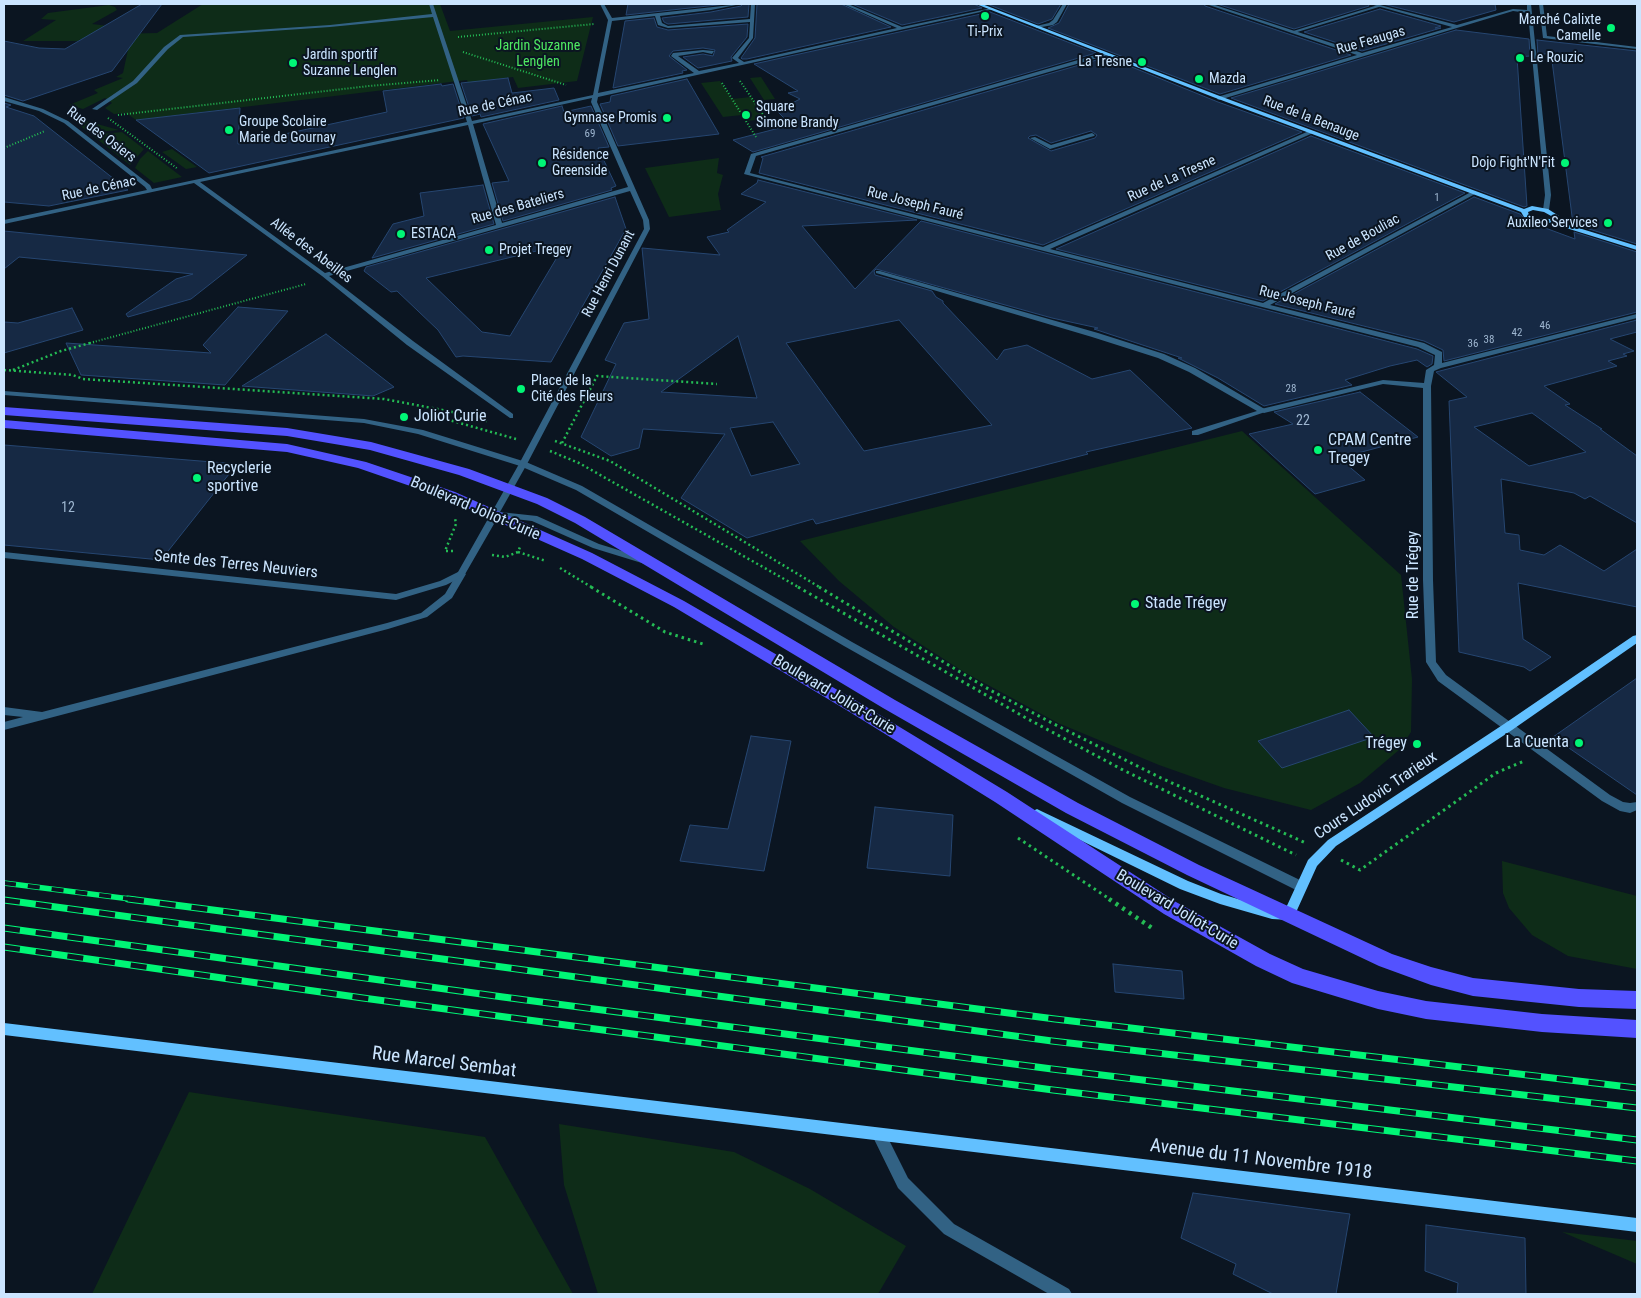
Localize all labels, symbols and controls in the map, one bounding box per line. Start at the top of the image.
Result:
marker: Ti-Prix [979,10,991,22]
place label: Marché Calixte Camelle [1519,12,1601,44]
marker: Marché Calixte Camelle [1605,22,1617,34]
street label: Rue Feaugas [1335,23,1407,59]
place label: Ti-Prix [967,24,1003,40]
park label: Jardin Suzanne Lenglen [496,38,580,70]
place label: Jardin sportif Suzanne Lenglen [303,47,397,80]
place label: Le Rouzic [1530,50,1583,66]
marker: Le Rouzic [1514,52,1526,64]
place label: La Tresne [1078,54,1132,70]
marker: La Tresne [1136,56,1148,68]
marker: Jardin sportif Suzanne Lenglen [287,57,299,69]
place label: Mazda [1209,71,1246,87]
marker: Mazda [1193,73,1205,85]
street label: Rue de Cénac [457,89,533,121]
street label: Rue de la Benauge [1260,93,1362,145]
place label: Square Simone Brandy [756,99,838,132]
street label: Rue des Osiers [63,104,139,166]
marker: Square Simone Brandy [740,109,752,121]
place label: Gymnase Promis [564,110,657,126]
marker: Gymnase Promis [661,112,673,124]
place label: Groupe Scolaire Marie de Gournay [239,114,336,146]
marker: Groupe Scolaire Marie de Gournay [223,124,235,136]
house number: 69 [585,127,595,141]
place label: Résidence Greenside [552,147,609,180]
street label: Rue de La Tresne [1125,152,1219,206]
place label: Dojo Fight'N'Fit [1471,155,1555,171]
marker: Résidence Greenside [536,157,548,169]
marker: Dojo Fight'N'Fit [1559,157,1571,169]
street label: Rue de Cénac [61,173,137,205]
street label: Rue Joseph Fauré [865,184,965,224]
street label: Rue des Bateliers [470,186,566,228]
house number: 1 [1434,191,1440,205]
street label: Rue de Bouliac [1323,211,1403,265]
street label: Allée des Abeilles [267,215,355,287]
place label: Auxileo Services [1507,215,1598,231]
marker: Auxileo Services [1602,217,1614,229]
place label: ESTACA [411,226,456,242]
marker: ESTACA [395,228,407,240]
street label: Rue Henri Dunant [579,228,639,320]
place label: Projet Tregey [499,242,572,258]
marker: Projet Tregey [483,244,495,256]
street label: Rue Joseph Fauré [1257,283,1357,323]
house number: 46 [1540,319,1550,333]
house number: 42 [1512,326,1522,340]
house number: 38 [1484,333,1494,347]
house number: 36 [1468,337,1478,351]
place label: Place de la Cité des Fleurs [531,373,613,406]
house number: 28 [1286,382,1296,396]
marker: Place de la Cité des Fleurs [515,383,527,395]
place label: Joliot Curie [414,407,486,427]
marker: Joliot Curie [398,411,410,423]
house number: 22 [1296,413,1310,429]
place label: CPAM Centre Tregey [1328,431,1411,469]
marker: CPAM Centre Tregey [1312,444,1324,456]
place label: Recyclerie sportive [207,459,272,497]
marker: Recyclerie sportive [191,472,203,484]
street label: Boulevard Joliot-Curie [407,473,543,545]
house number: 12 [61,500,75,516]
street label: Rue de Trégey [1404,531,1424,619]
street label: Sente des Terres Neuviers [153,547,319,583]
place label: Stade Trégey [1145,594,1227,614]
marker: Stade Trégey [1129,598,1141,610]
street label: Boulevard Joliot-Curie [769,651,899,739]
place label: La Cuenta [1506,733,1569,753]
place label: Trégey [1365,734,1407,754]
marker: La Cuenta [1573,737,1585,749]
marker: Trégey [1411,738,1423,750]
street label: Cours Ludovic Trarieux [1311,748,1441,844]
street label: Boulevard Joliot-Curie [1112,866,1242,954]
street label: Rue Marcel Sembat [371,1043,517,1083]
street label: Avenue du 11 Novembre 1918 [1149,1135,1373,1185]

